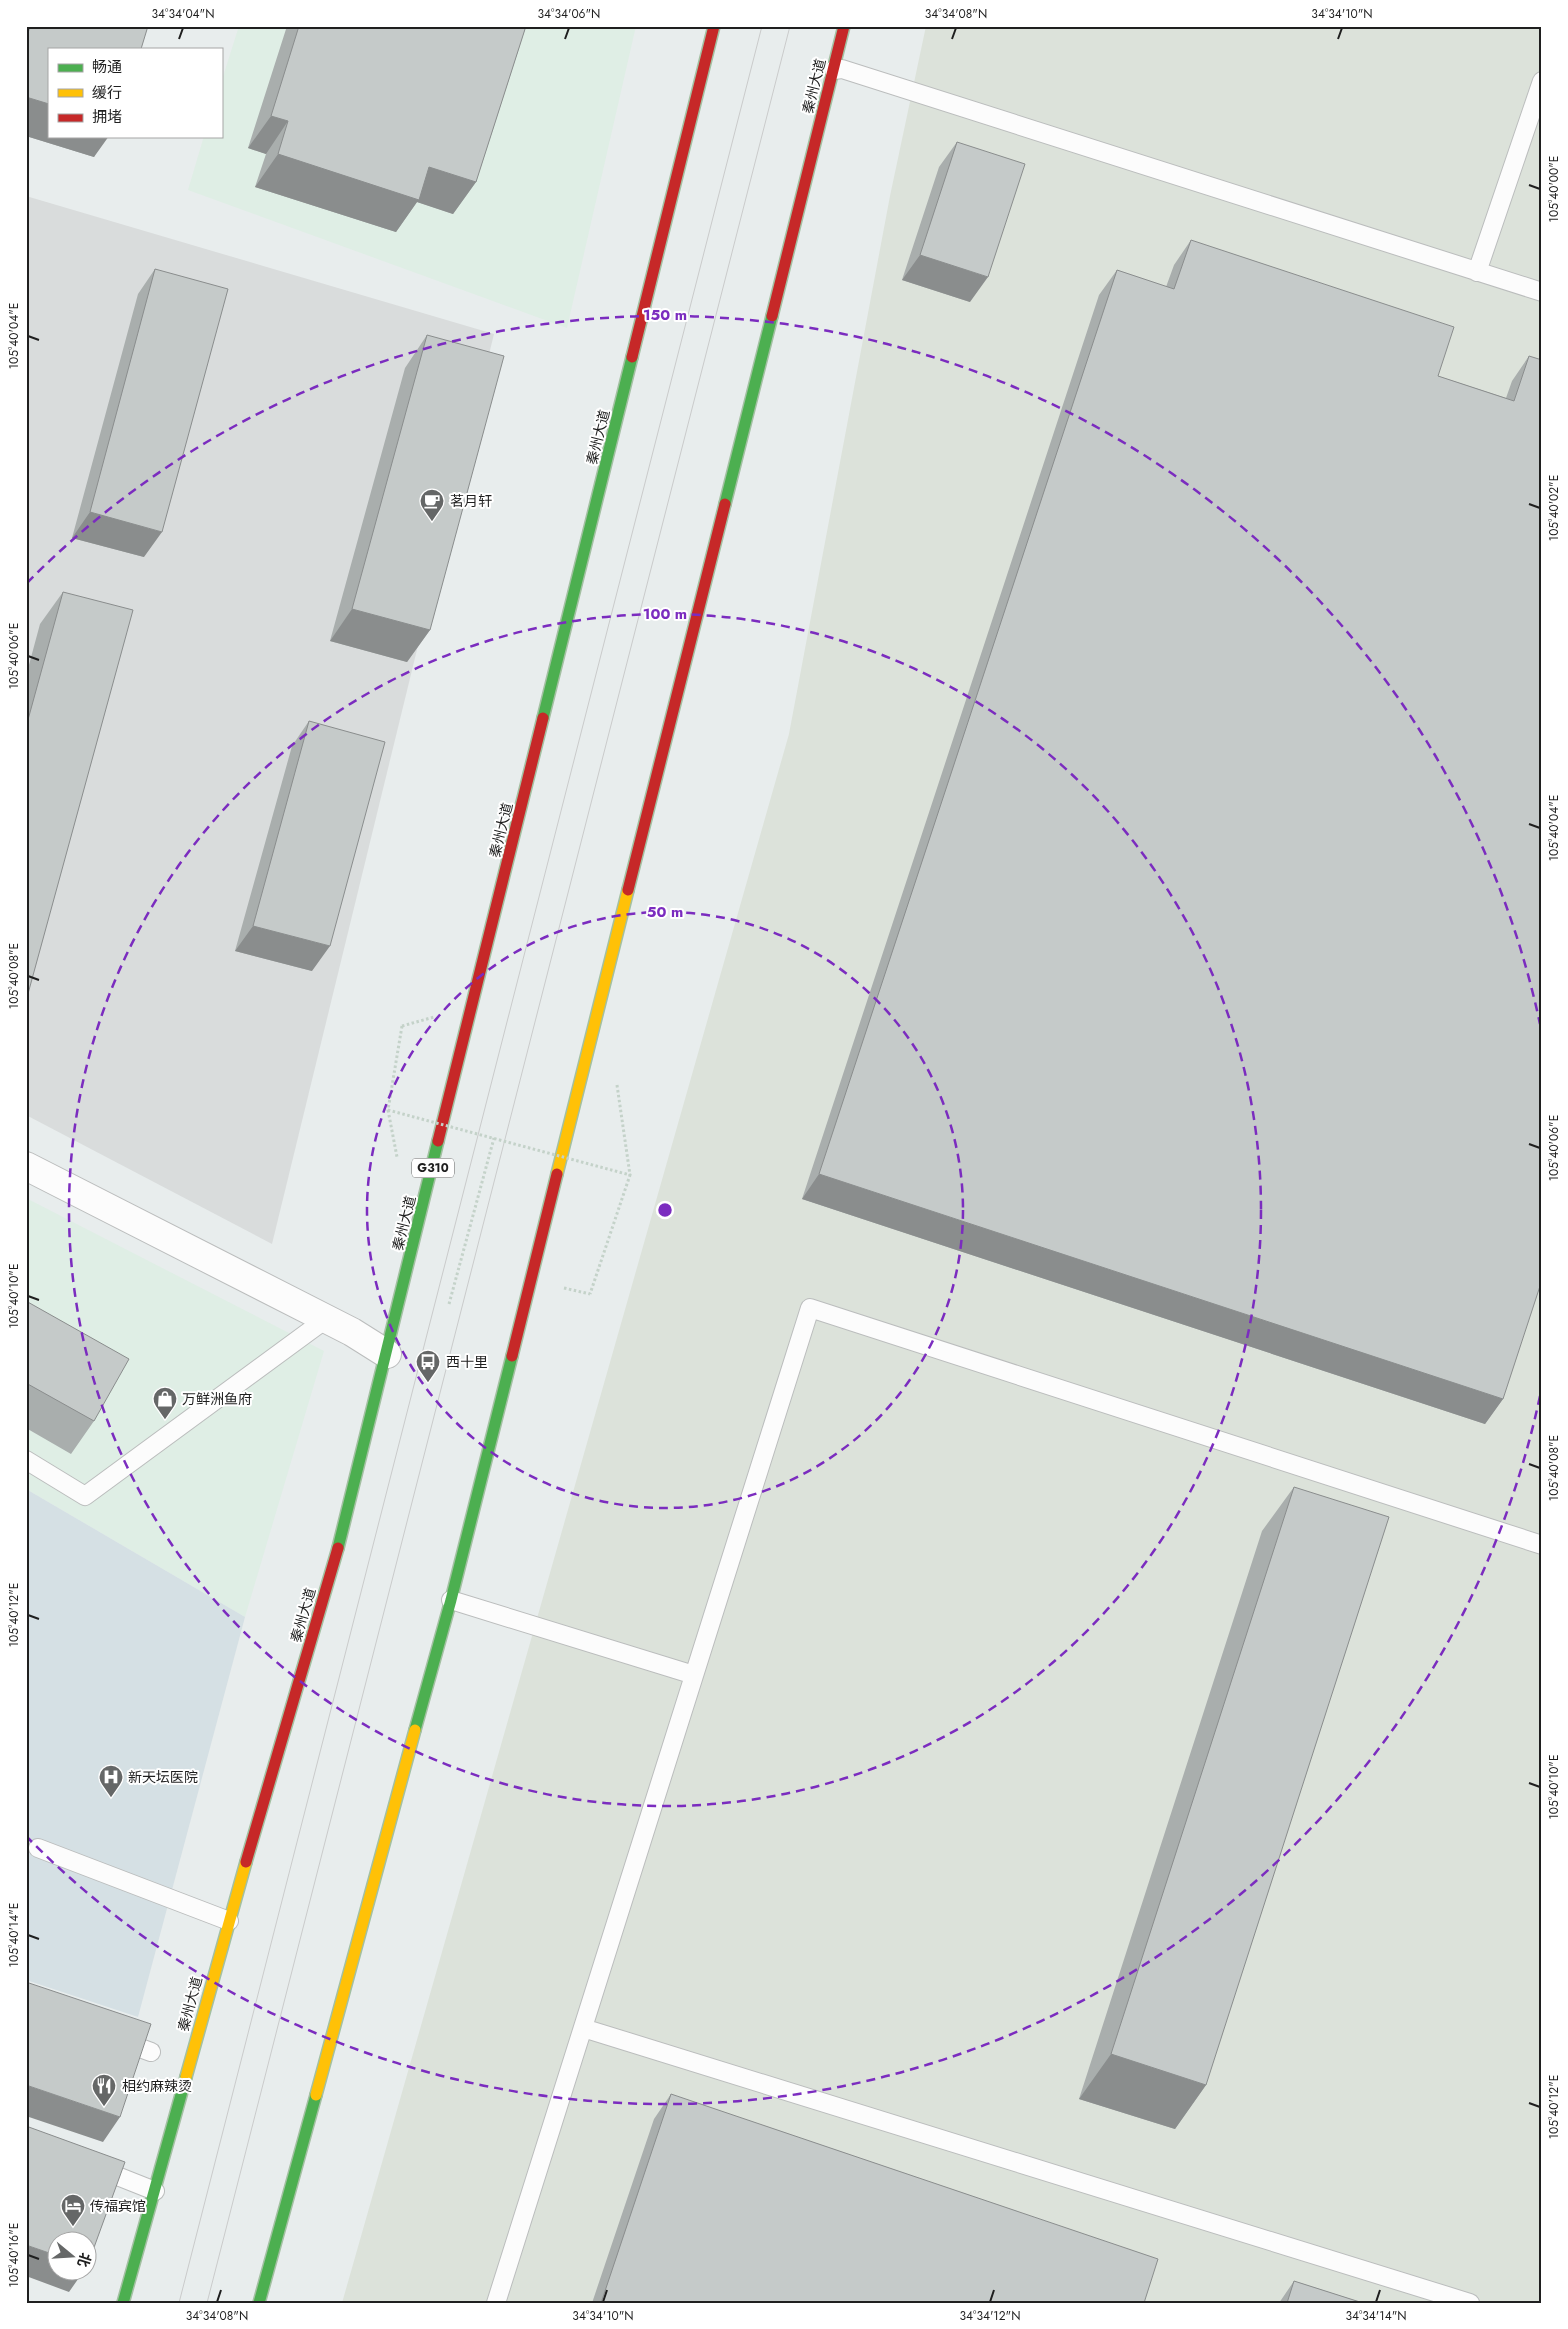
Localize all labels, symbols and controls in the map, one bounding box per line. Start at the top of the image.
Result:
text: 34°34'04"N [152,5,214,23]
text: 34°34'06"N [538,5,600,23]
text: 34°34'08"N [925,5,987,23]
text: 34°34'10"N [1311,5,1373,23]
legend [48,48,222,138]
text: 畅通 [92,56,122,78]
street label: 秦州大道 [798,56,830,116]
text: 缓行 [92,82,122,104]
text: 拥堵 [92,106,122,128]
text: 105°40'00"E [1545,156,1563,222]
text: 105°40'04"E [5,303,23,369]
text: 150 m [643,304,687,326]
street label: 秦州大道 [582,407,614,467]
text: 105°40'02"E [1545,475,1563,541]
cafe icon: 茗月轩 [419,488,445,522]
place label: 茗月轩 [450,491,492,511]
text: 100 m [643,603,687,625]
text: 105°40'06"E [5,623,23,689]
text: 105°40'04"E [1545,795,1563,861]
street label: 秦州大道 [485,800,517,860]
text: 50 m [647,901,683,923]
text: 105°40'08"E [5,943,23,1009]
text: 105°40'06"E [1545,1115,1563,1181]
road number: G310 [412,1158,454,1178]
street label: 秦州大道 [388,1193,420,1253]
centre of rings [656,1201,674,1219]
text: 105°40'10"E [5,1263,23,1329]
bus stop icon: 西十里 [415,1349,441,1383]
place label: 西十里 [446,1352,488,1372]
shop icon: 万鲜洲鱼府 [152,1386,178,1420]
place label: 万鲜洲鱼府 [182,1389,252,1409]
text: 105°40'08"E [1545,1435,1563,1501]
text: 105°40'12"E [5,1583,23,1647]
street label: 秦州大道 [286,1585,320,1645]
text: 105°40'10"E [1545,1754,1563,1820]
hospital icon: 新天坛医院 [98,1764,124,1798]
place label: 新天坛医院 [128,1767,198,1787]
text: 105°40'14"E [5,1903,23,1967]
street label: 秦州大道 [173,1974,207,2034]
restaurant icon: 相约麻辣烫 [91,2073,117,2107]
text: 105°40'12"E [1545,2075,1563,2139]
place label: 相约麻辣烫 [122,2076,192,2096]
hotel icon: 传福宾馆 [60,2193,86,2227]
place label: 传福宾馆 [90,2196,146,2216]
text: 105°40'16"E [5,2223,23,2287]
north arrow [48,2232,98,2282]
text: 北 [73,2250,96,2270]
text: 34°34'08"N [186,2307,248,2325]
text: 34°34'10"N [572,2307,634,2325]
text: 34°34'12"N [960,2307,1020,2325]
text: 34°34'14"N [1345,2307,1407,2325]

